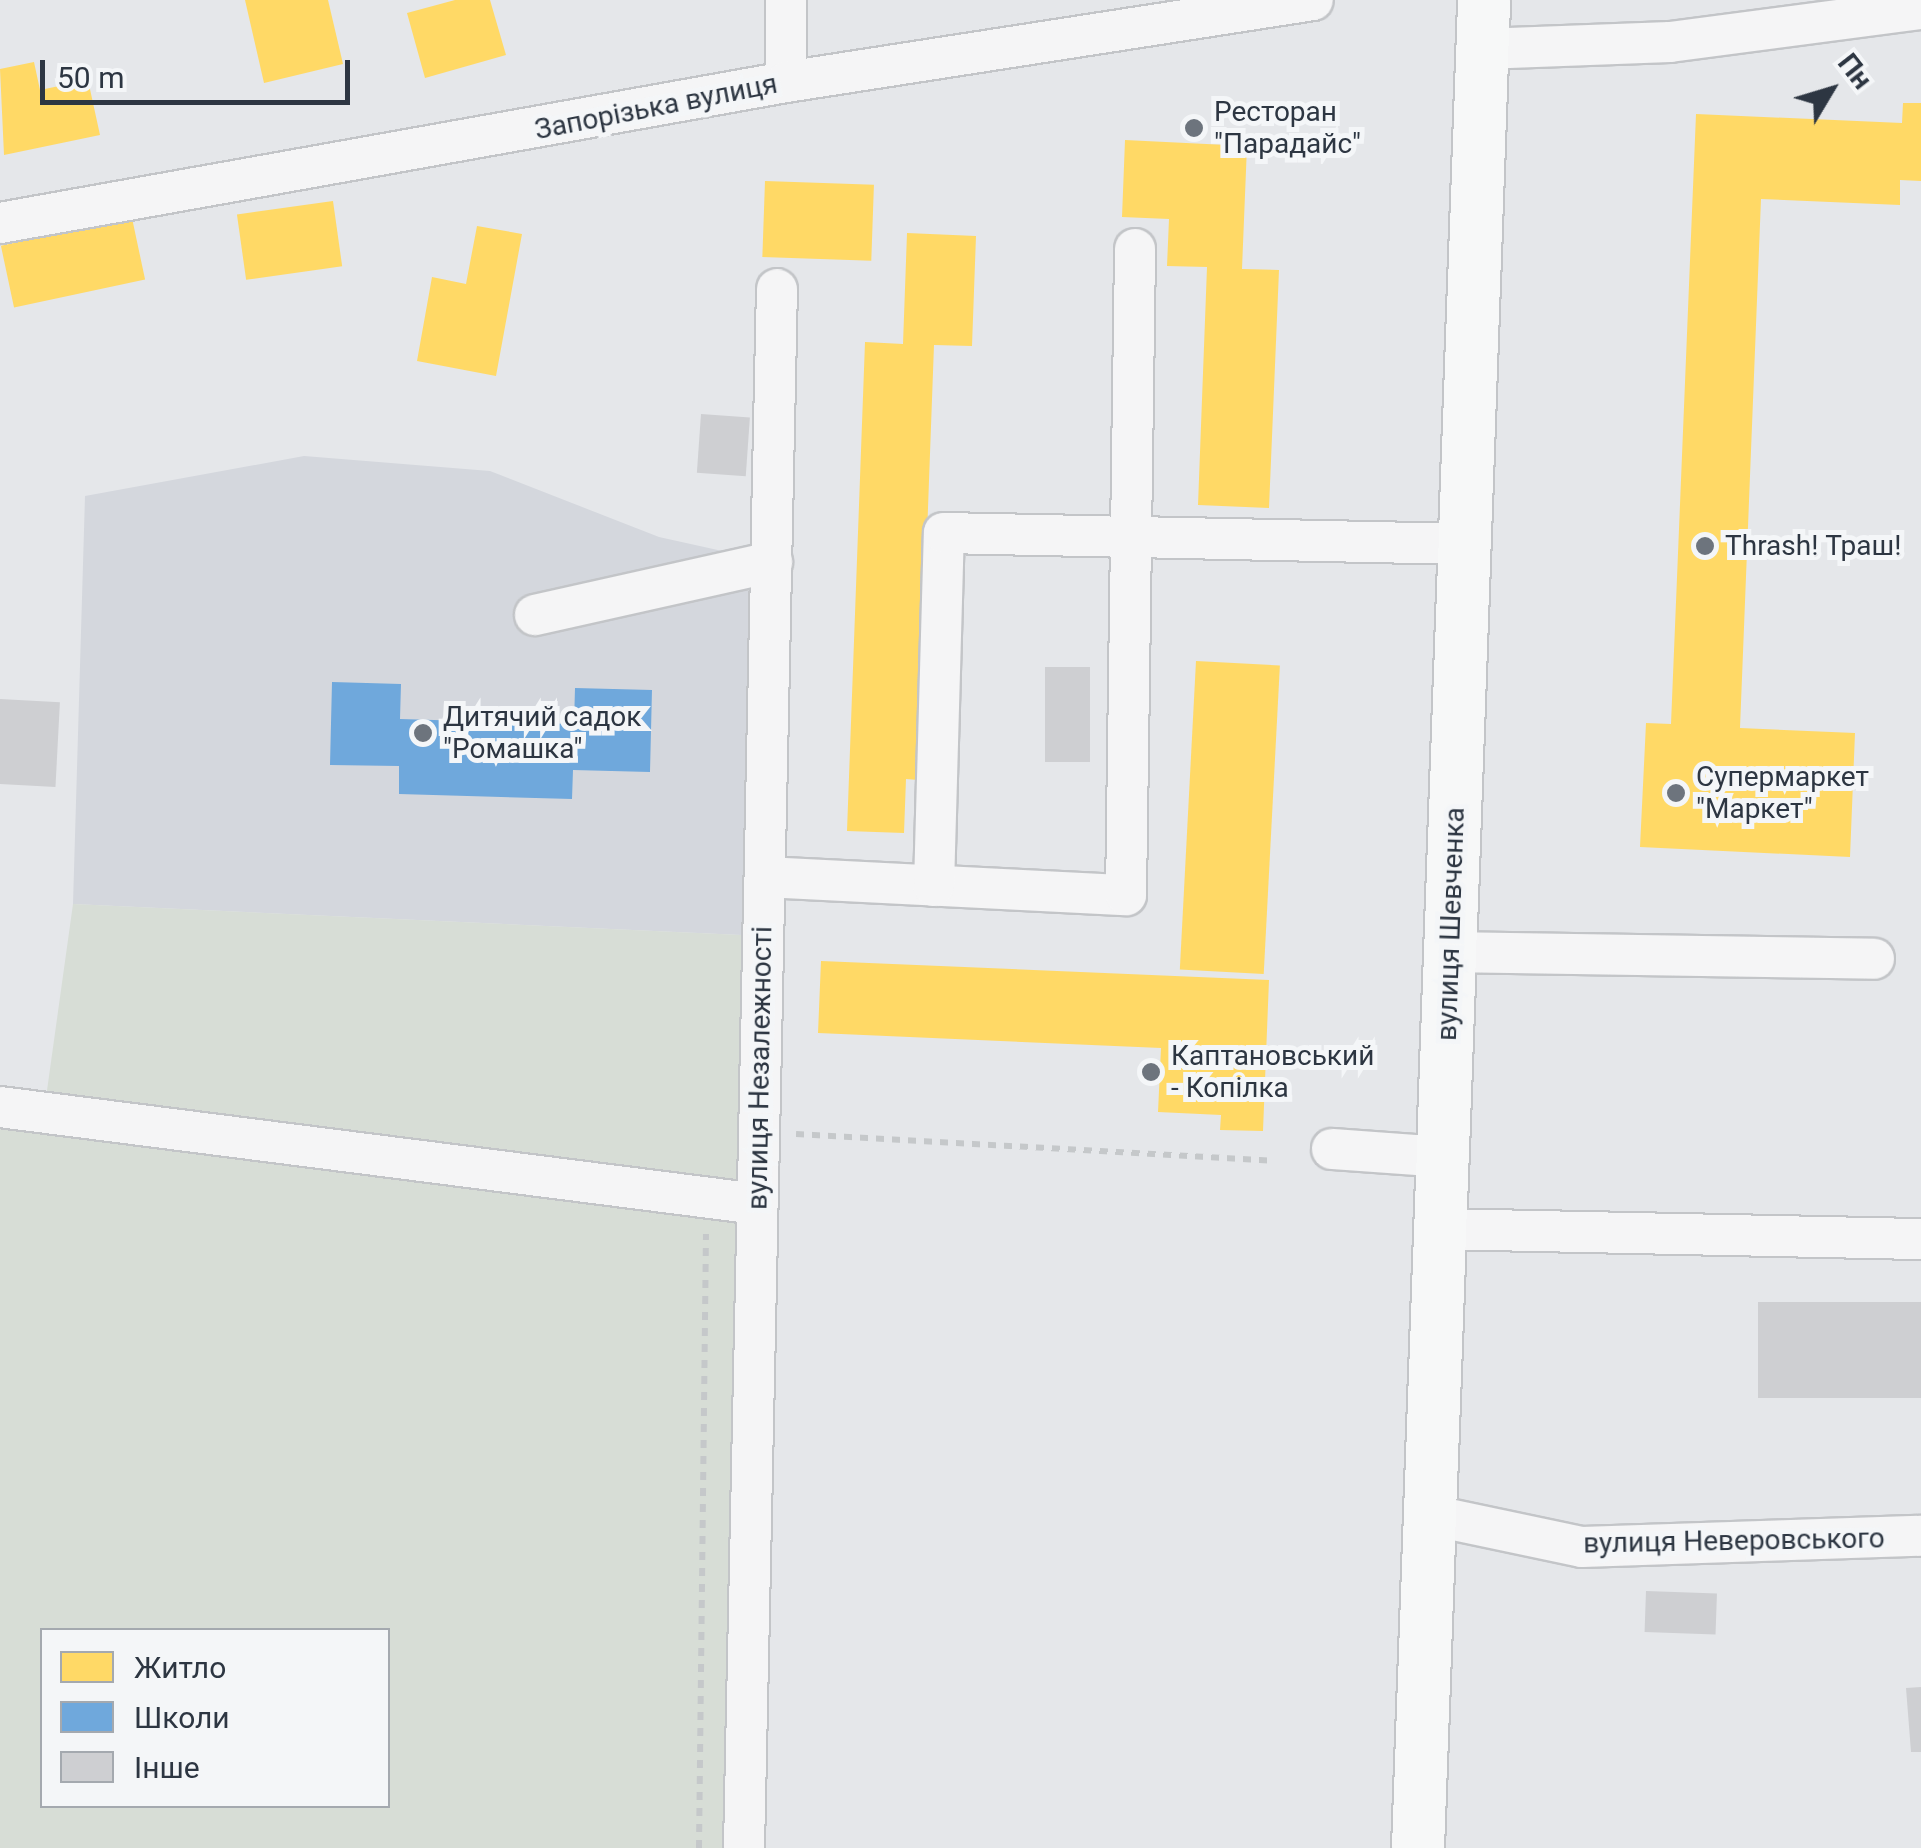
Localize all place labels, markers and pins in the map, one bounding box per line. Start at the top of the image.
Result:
place label: Ресторан "Парадайс" [1214,95,1361,161]
marker: Ресторан "Парадайс" [1183,117,1205,139]
place label: Thrash! Траш! [1725,529,1901,563]
marker: Thrash! Траш! [1694,535,1716,557]
place label: Дитячий садок "Ромашка" [443,700,641,766]
marker: Дитячий садок "Ромашка" [412,722,434,744]
place label: Супермаркет "Маркет" [1696,760,1869,826]
marker: Супермаркет "Маркет" [1665,782,1687,804]
place label: Каптановський - Копілка [1171,1039,1374,1105]
marker: Каптановський - Копілка [1140,1061,1162,1083]

